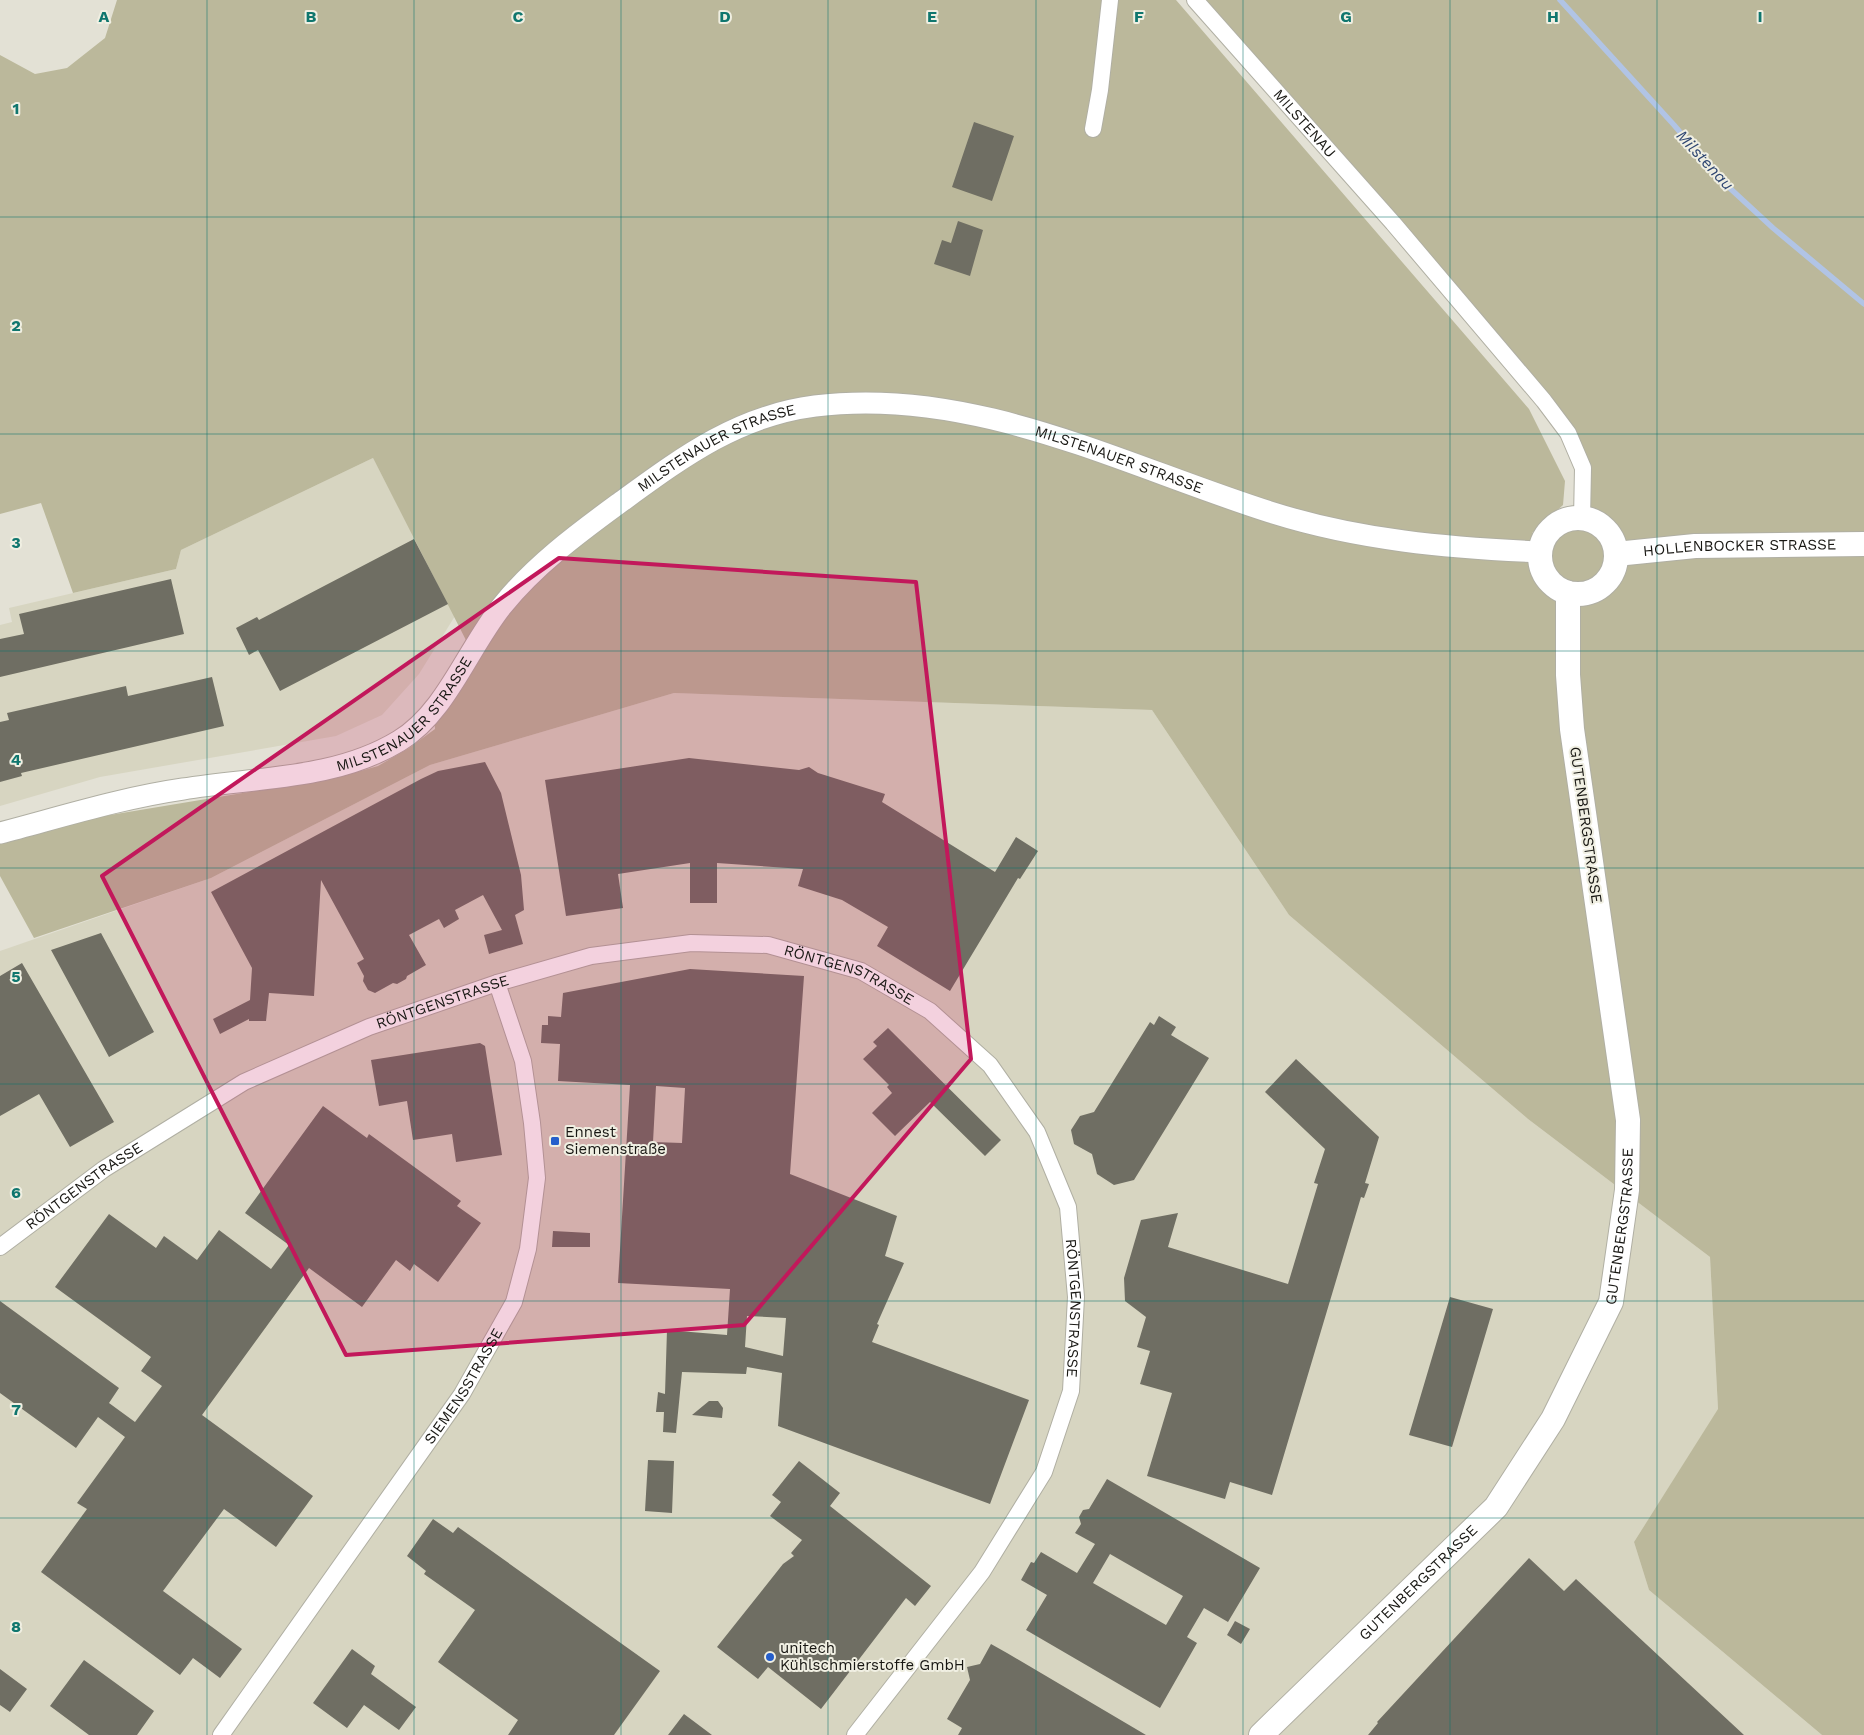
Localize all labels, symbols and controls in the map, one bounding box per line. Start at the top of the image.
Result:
text: A [99,7,110,26]
text: B [306,7,317,26]
text: C [513,7,524,26]
text: D [719,7,731,26]
text: E [927,7,937,26]
text: F [1134,7,1144,26]
text: G [1340,7,1352,26]
text: H [1547,7,1559,26]
text: I [1757,7,1763,26]
street label: MILSTENAU [1270,86,1340,161]
text: 1 [13,99,19,118]
water label: Milstenau [1672,126,1738,194]
text: 2 [11,316,21,335]
street label: MILSTENAUER STRASSE [634,400,797,496]
street label: MILSTENAUER STRASSE [1033,422,1205,497]
text: 3 [11,533,21,552]
street label: HOLLENBOCKER STRASSE [1642,535,1836,560]
street label: MILSTENAUER STRASSE [334,653,476,775]
street label: GUTENBERGSTRASSE [1566,746,1606,904]
text: 4 [11,750,21,769]
street label: RÖNTGENSTRASSE [782,941,917,1009]
text: 5 [11,967,21,986]
street label: RÖNTGENSTRASSE [374,971,511,1033]
place label: Ennest Siemenstraße [565,1123,666,1158]
marker: Ennest Siemenstraße [549,1135,561,1147]
street label: RÖNTGENSTRASSE [22,1138,146,1234]
street label: GUTENBERGSTRASSE [1602,1148,1637,1306]
text: 6 [11,1183,21,1202]
street label: RÖNTGENSTRASSE [1062,1238,1085,1378]
street label: SIEMENSSTRASSE [420,1325,506,1448]
text: 7 [11,1400,21,1419]
street label: GUTENBERGSTRASSE [1355,1521,1481,1644]
text: 8 [11,1617,21,1636]
place label: unitech Kühlschmierstoffe GmbH [780,1639,965,1674]
marker: unitech Kühlschmierstoffe GmbH [764,1651,776,1663]

